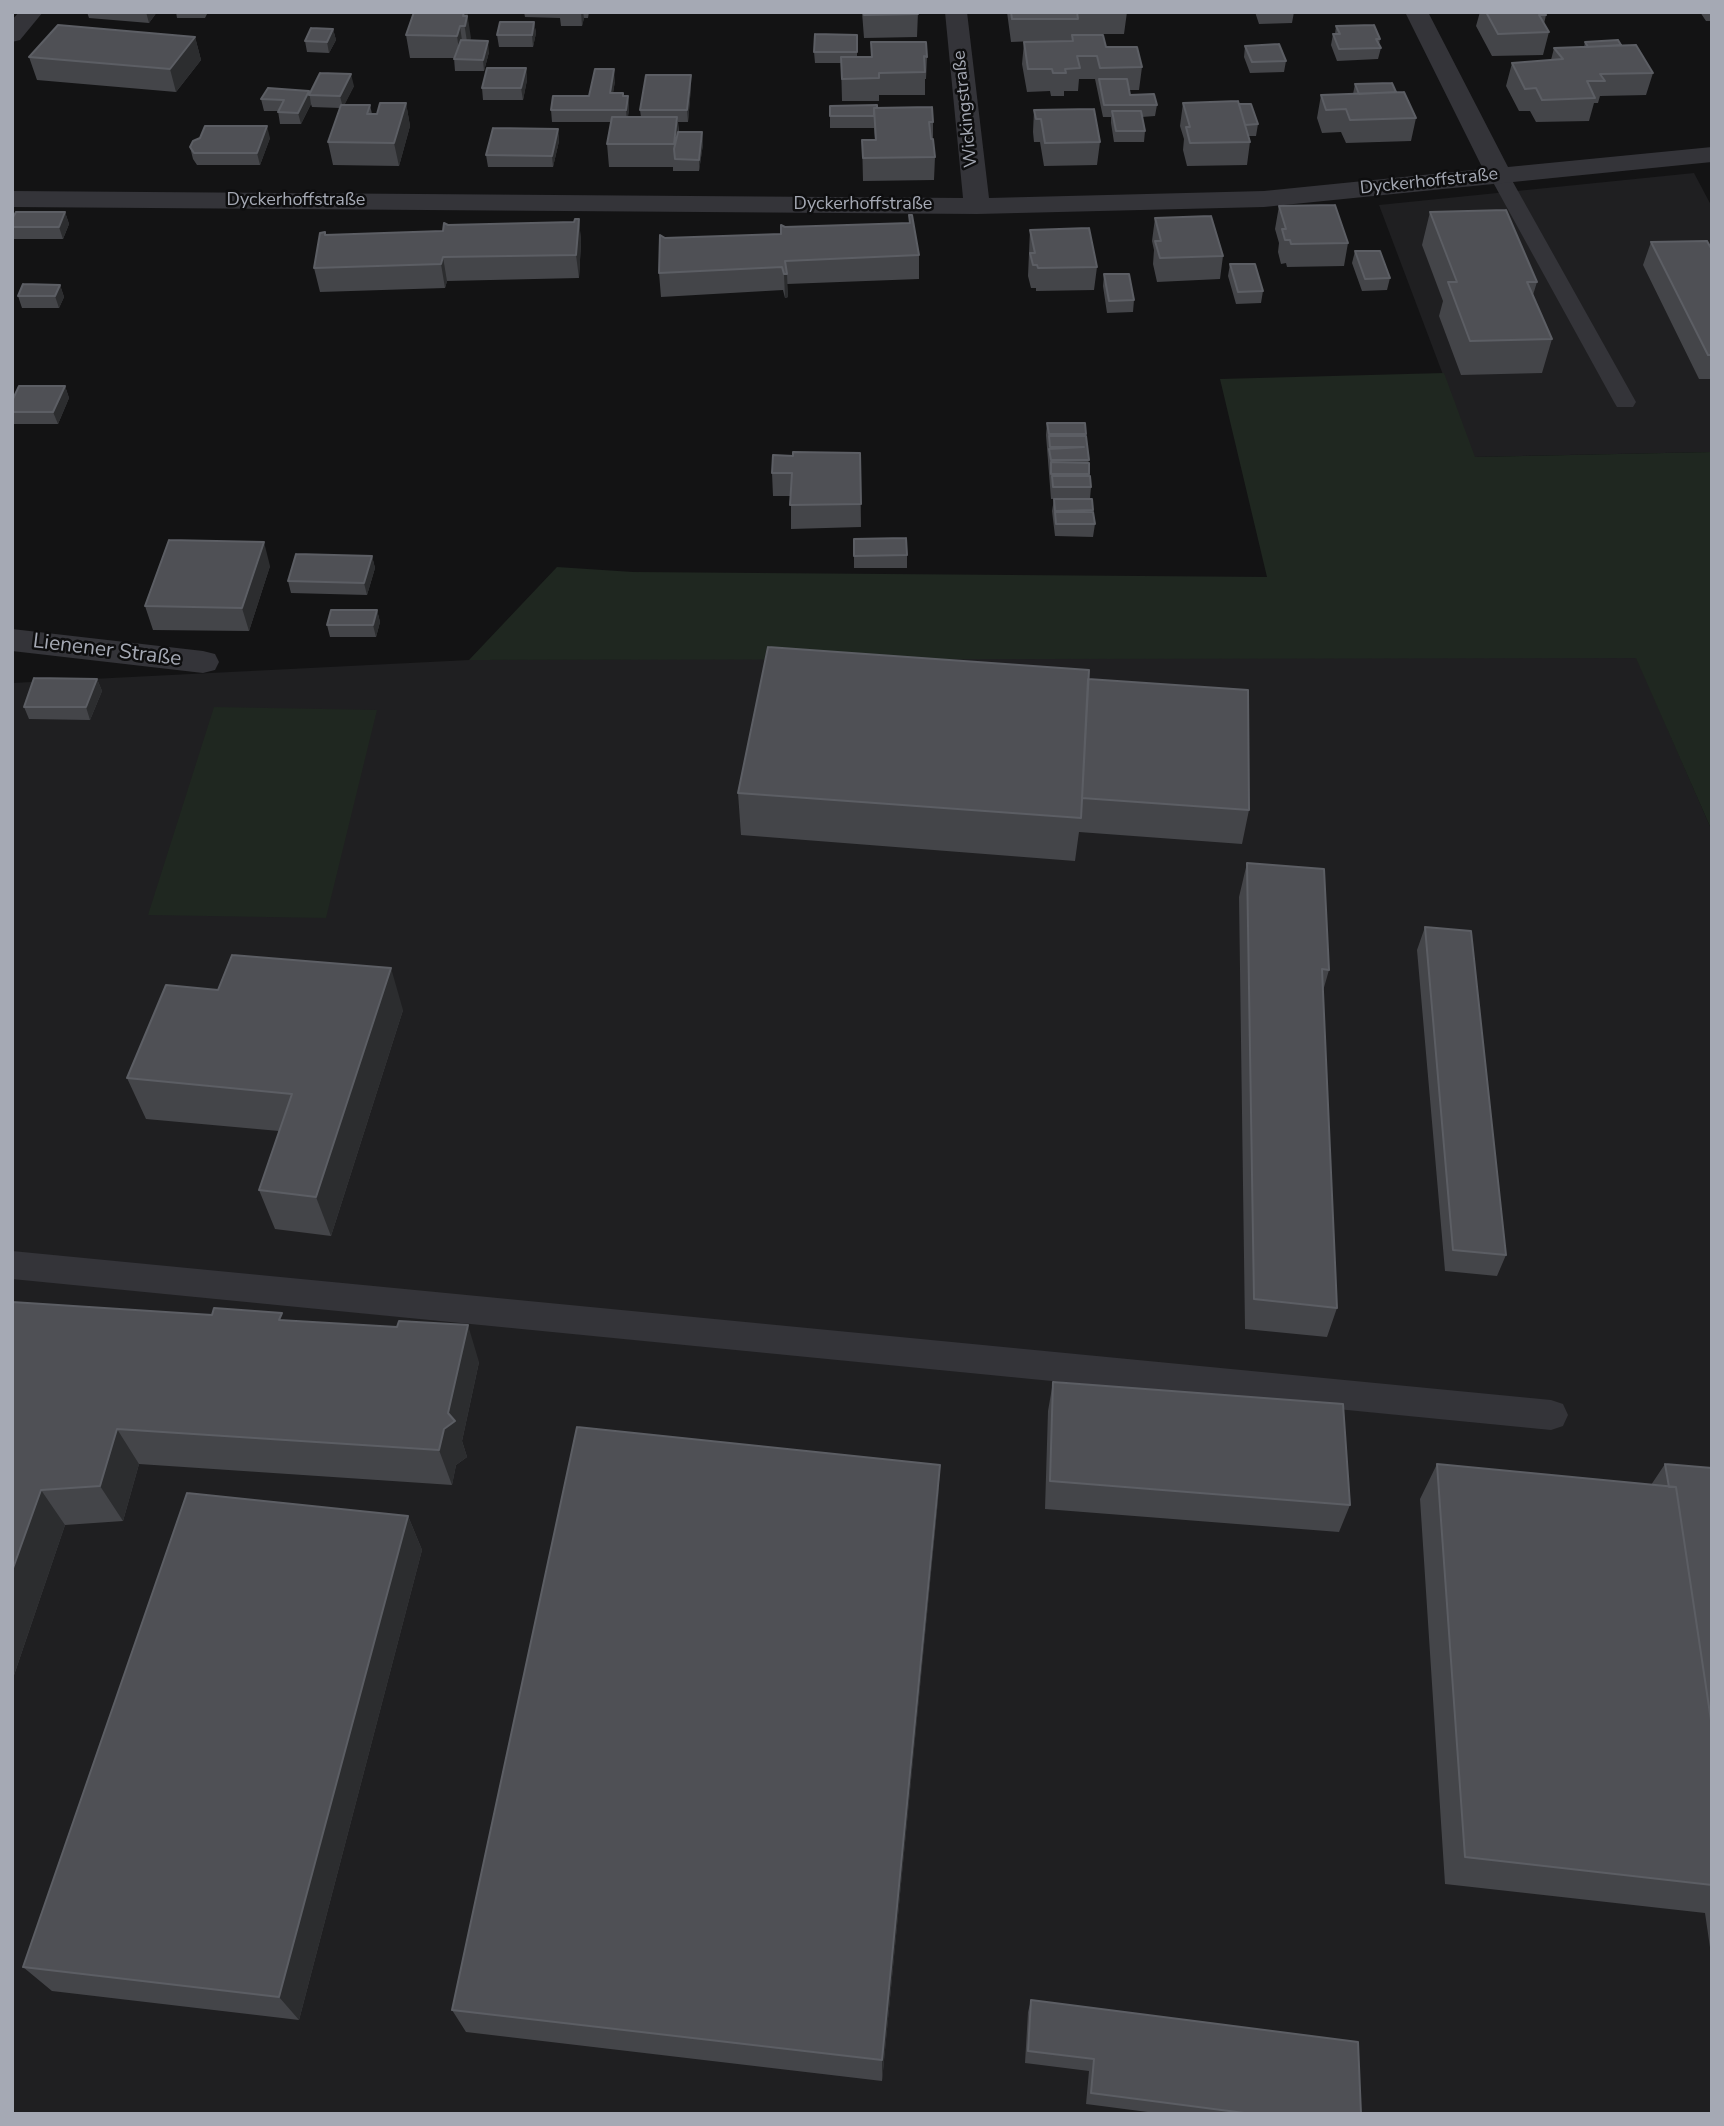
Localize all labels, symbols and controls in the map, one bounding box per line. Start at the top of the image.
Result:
street label: Wickingstraße [949,49,983,169]
street label: Dyckerhoffstraße [1359,164,1499,200]
street label: Dyckerhoffstraße [227,190,365,212]
street label: Dyckerhoffstraße [794,194,932,216]
street label: Lienener Straße [31,629,183,673]

